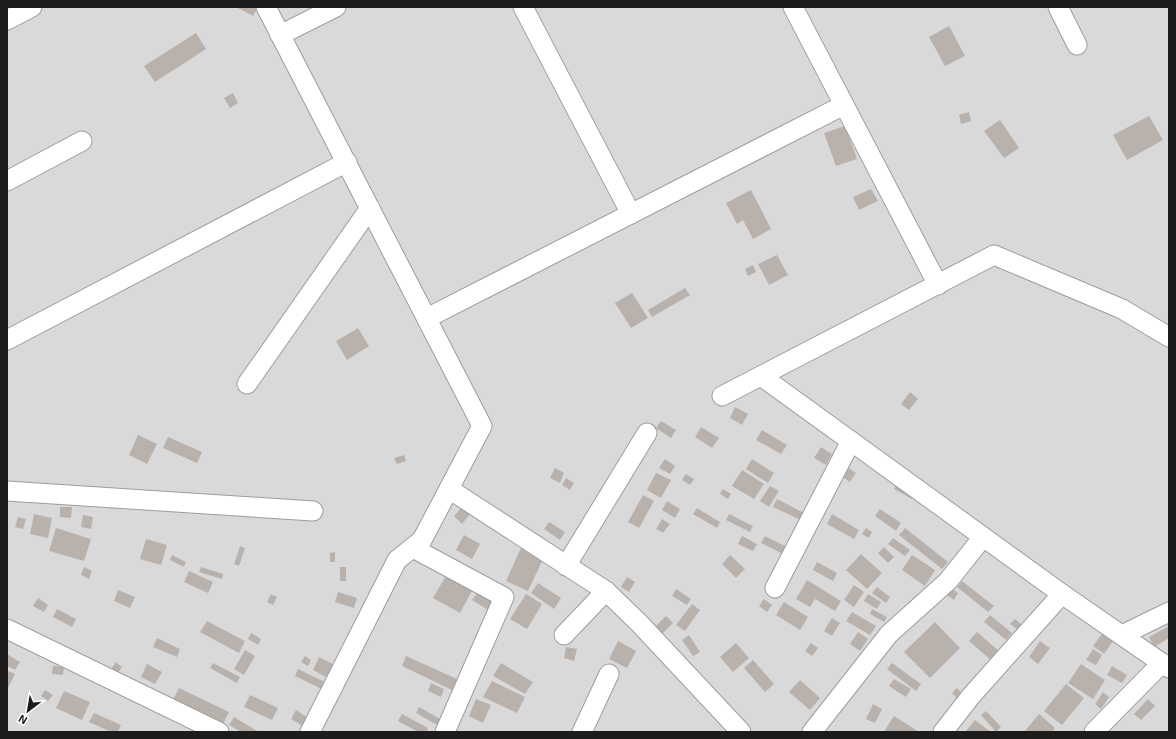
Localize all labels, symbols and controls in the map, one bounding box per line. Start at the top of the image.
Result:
north arrow [8,691,48,731]
text: N [16,712,29,728]

